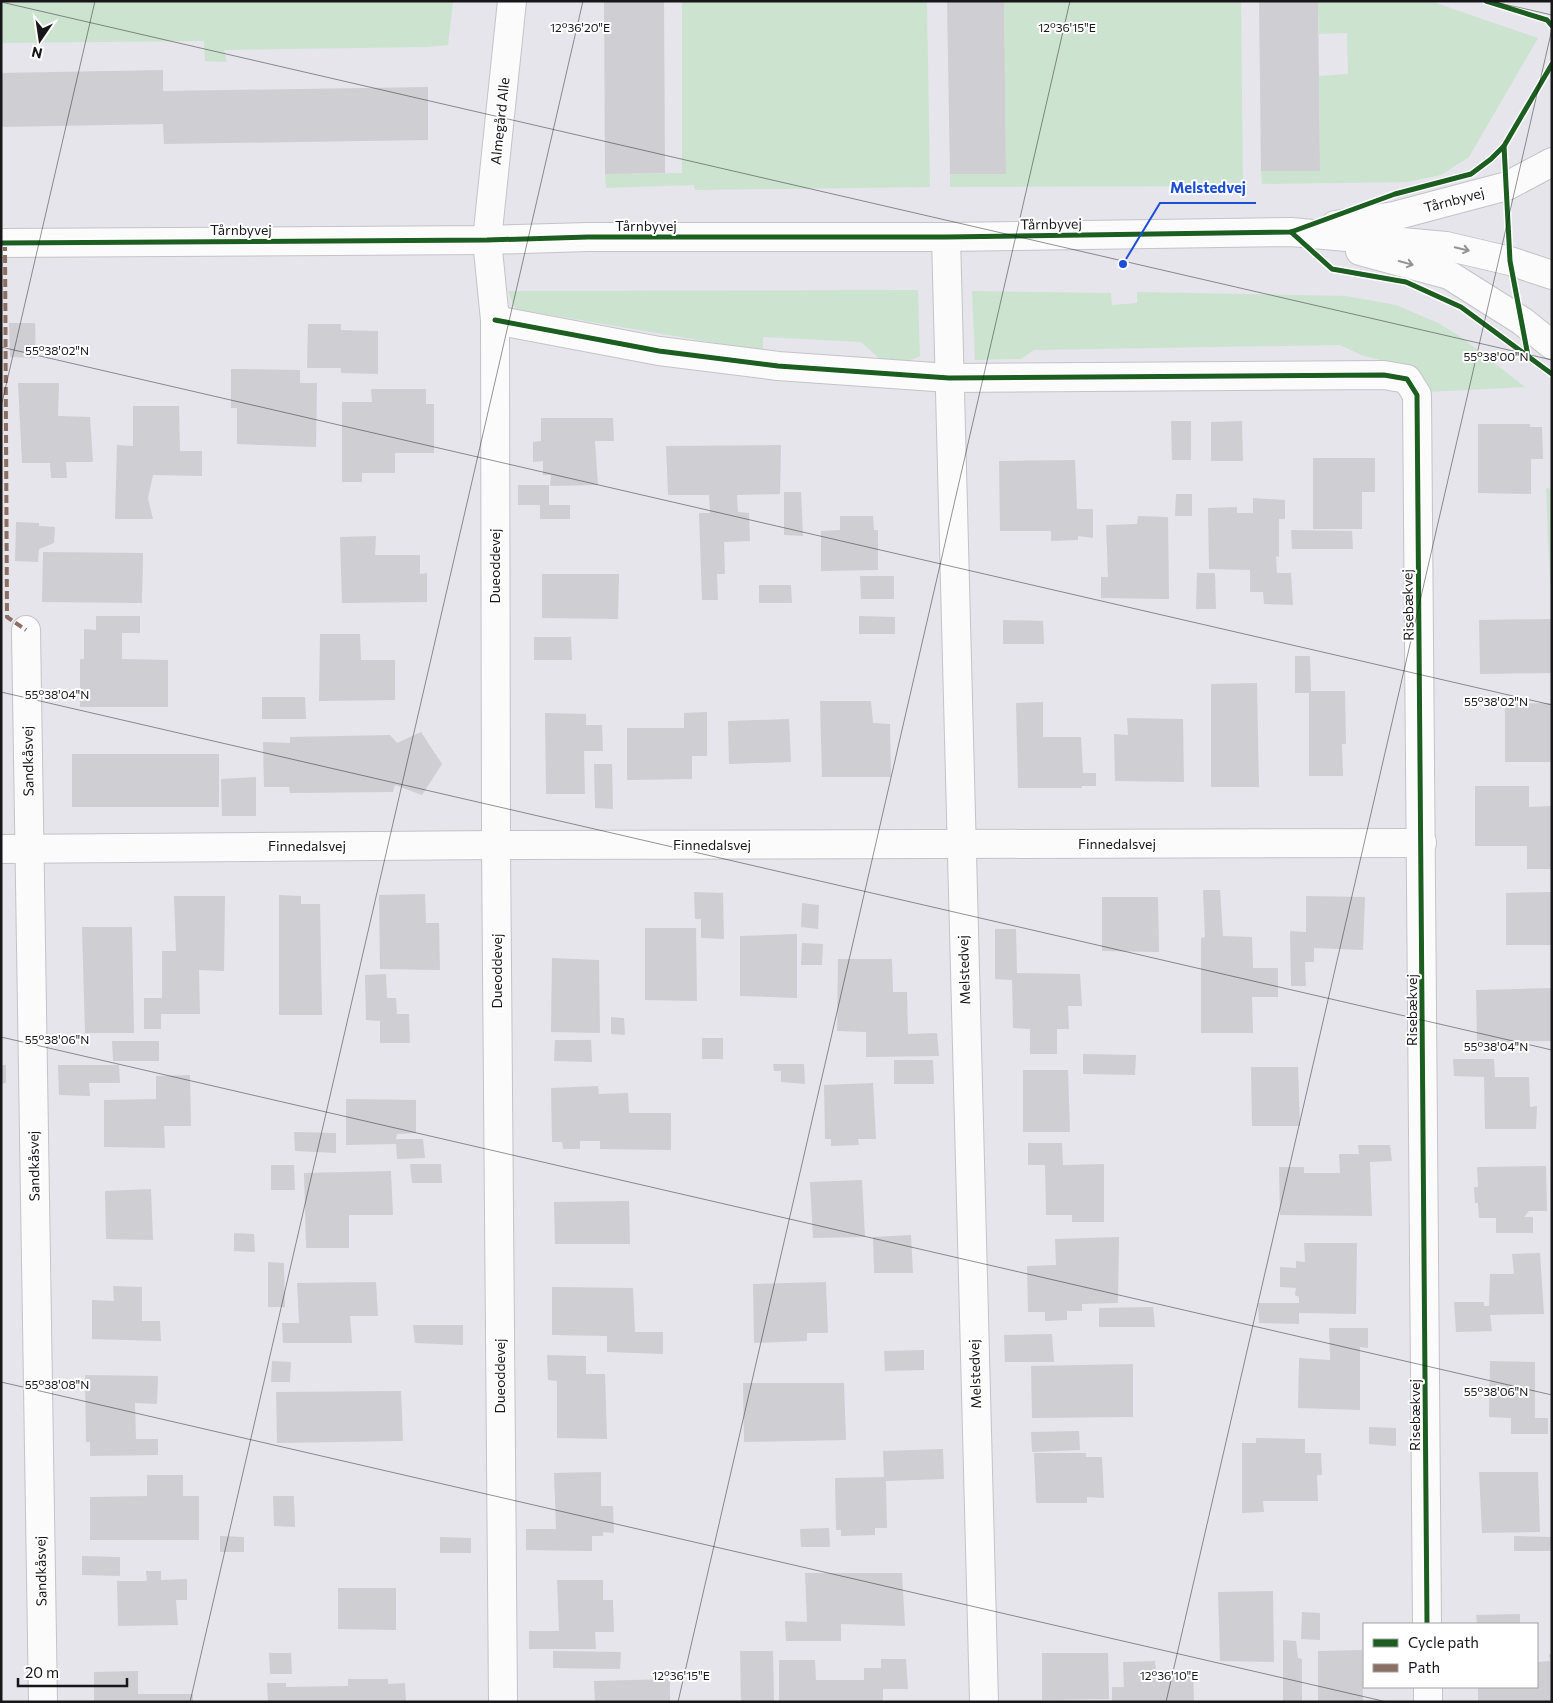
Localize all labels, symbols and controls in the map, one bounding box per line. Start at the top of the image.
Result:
north arrow [15,15,65,65]
text: 12°36'20"E [550,20,610,34]
text: 12°36'15"E [1038,20,1096,34]
text: N [30,44,44,63]
street label: Almegård Alle [486,76,513,166]
callout: Melstedvej [1160,173,1256,203]
text: Melstedvej [1170,178,1246,196]
street label: Tårnbyvej [1422,183,1486,216]
street label: Tårnbyvej [1020,214,1082,233]
street label: Tårnbyvej [615,217,677,234]
street label: Tårnbyvej [210,221,272,238]
one-way arrow [1453,245,1469,254]
one-way arrow [1398,259,1414,268]
text: 55°38'02"N [25,343,89,357]
text: 55°38'00"N [1463,349,1529,363]
street label: Dueoddevej [486,528,503,604]
street label: Risebækvej [1398,569,1417,641]
text: 55°38'04"N [25,687,89,701]
text: 55°38'02"N [1464,694,1528,708]
street label: Sandkåsvej [18,726,37,796]
street label: Finnedalsvej [1078,835,1156,852]
street label: Finnedalsvej [673,836,751,853]
street label: Finnedalsvej [268,837,346,854]
street label: Dueoddevej [488,933,505,1009]
street label: Melstedvej [954,935,973,1005]
street label: Risebækvej [1403,974,1420,1046]
text: 55°38'06"N [25,1032,89,1046]
text: 55°38'04"N [1464,1039,1528,1053]
street label: Sandkåsvej [24,1131,43,1201]
street label: Dueoddevej [491,1338,508,1414]
street label: Melstedvej [965,1339,984,1409]
text: 55°38'08"N [25,1377,89,1391]
street label: Risebækvej [1406,1379,1423,1451]
text: 55°38'06"N [1464,1384,1528,1398]
street label: Sandkåsvej [31,1536,50,1606]
legend [1363,1623,1538,1688]
text: Cycle path [1408,1633,1479,1651]
scale bar [18,1656,126,1688]
text: Path [1408,1658,1440,1676]
text: 20 m [25,1663,59,1681]
text: 12°36'15"E [652,1668,710,1682]
text: 12°36'10"E [1140,1668,1198,1682]

